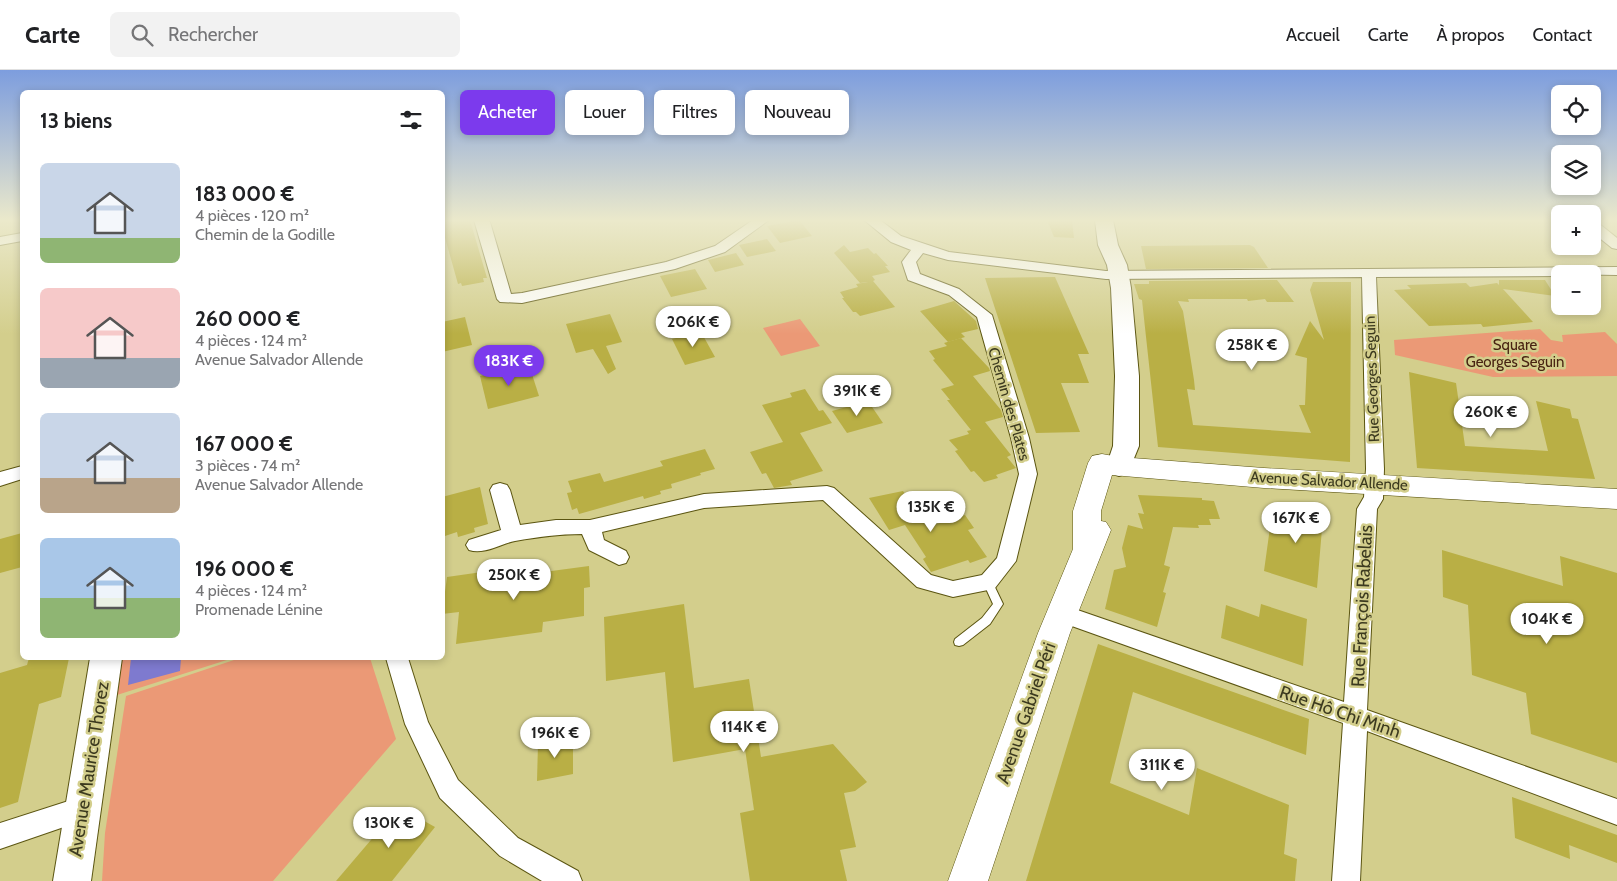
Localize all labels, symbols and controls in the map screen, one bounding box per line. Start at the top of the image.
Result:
search box [110,12,460,57]
text: Carte [25,20,80,49]
icon: search [128,21,156,49]
text: Rechercher [168,23,258,46]
text: Accueil [1286,24,1340,46]
text: Carte [1368,24,1408,46]
text: À propos [1436,24,1504,46]
text: Contact [1532,24,1592,46]
map controls [1551,85,1601,315]
button: locate [1551,85,1601,135]
chip: Acheter [460,90,555,135]
chip: Louer [565,90,644,135]
chip: Filtres [654,90,735,135]
chip: Nouveau [745,90,849,135]
icon: filters [397,106,425,134]
text: 13 biens [40,108,112,133]
button: layers [1551,145,1601,195]
text: 183 000 € [195,181,294,206]
icon: home [80,183,140,243]
button: + [1551,205,1601,255]
text: 4 pièces · 120 m² [195,206,309,225]
text: Chemin de la Godille [195,225,335,244]
button: − [1551,265,1601,315]
text: 260 000 € [195,306,300,331]
pin: 206K € [652,306,734,348]
icon: home [80,308,140,368]
text: 206K € [667,312,719,331]
street label: Rue Georges Seguin [1361,316,1383,442]
pin: 258K € [1211,328,1293,371]
text: 4 pièces · 124 m² [195,331,307,350]
text: 258K € [1227,335,1277,354]
park label: Square Georges Seguin [1466,336,1564,371]
pin: 183K € [468,344,550,387]
street label: Chemin des Plates [984,345,1034,463]
text: Avenue Salvador Allende [195,350,363,369]
text: 183K € [485,351,533,370]
pin: 391K € [816,374,898,417]
text: 391K € [833,381,881,400]
pin: 260K € [1450,396,1532,438]
text: 260K € [1465,402,1517,421]
text: 167 000 € [195,431,293,456]
icon: home [80,433,140,493]
text: 3 pièces · 74 m² [195,456,300,475]
street label: Avenue Salvador Allende [1250,468,1409,494]
text: Avenue Salvador Allende [195,475,363,494]
pin: 135K € [890,490,972,533]
text: 135K € [907,497,955,516]
pin: 167K € [1255,502,1337,544]
text: 167K € [1273,508,1319,527]
street label: Rue François Rabelais [1347,524,1377,688]
text: 196 000 € [195,556,294,581]
icon: home [80,558,140,618]
pin: 250K € [473,558,555,601]
text: 250K € [488,565,540,584]
text: 4 pièces · 124 m² [195,581,307,600]
text: Promenade Lénine [195,600,323,619]
pin: 104K € [1506,602,1588,645]
text: 104K € [1521,609,1573,628]
street label: Avenue Gabriel Péri [992,640,1060,786]
street label: Avenue Maurice Thorez [64,679,114,858]
street label: Rue Hô Chi Minh [1277,681,1403,743]
pin: 114K € [703,710,785,753]
pin: 196K € [514,716,596,759]
text: 114K € [721,717,767,736]
text: 196K € [531,723,579,742]
pin: 311K € [1121,748,1203,791]
text: 311K € [1140,755,1184,774]
pin: 130K € [348,806,430,849]
text: 130K € [364,813,414,832]

